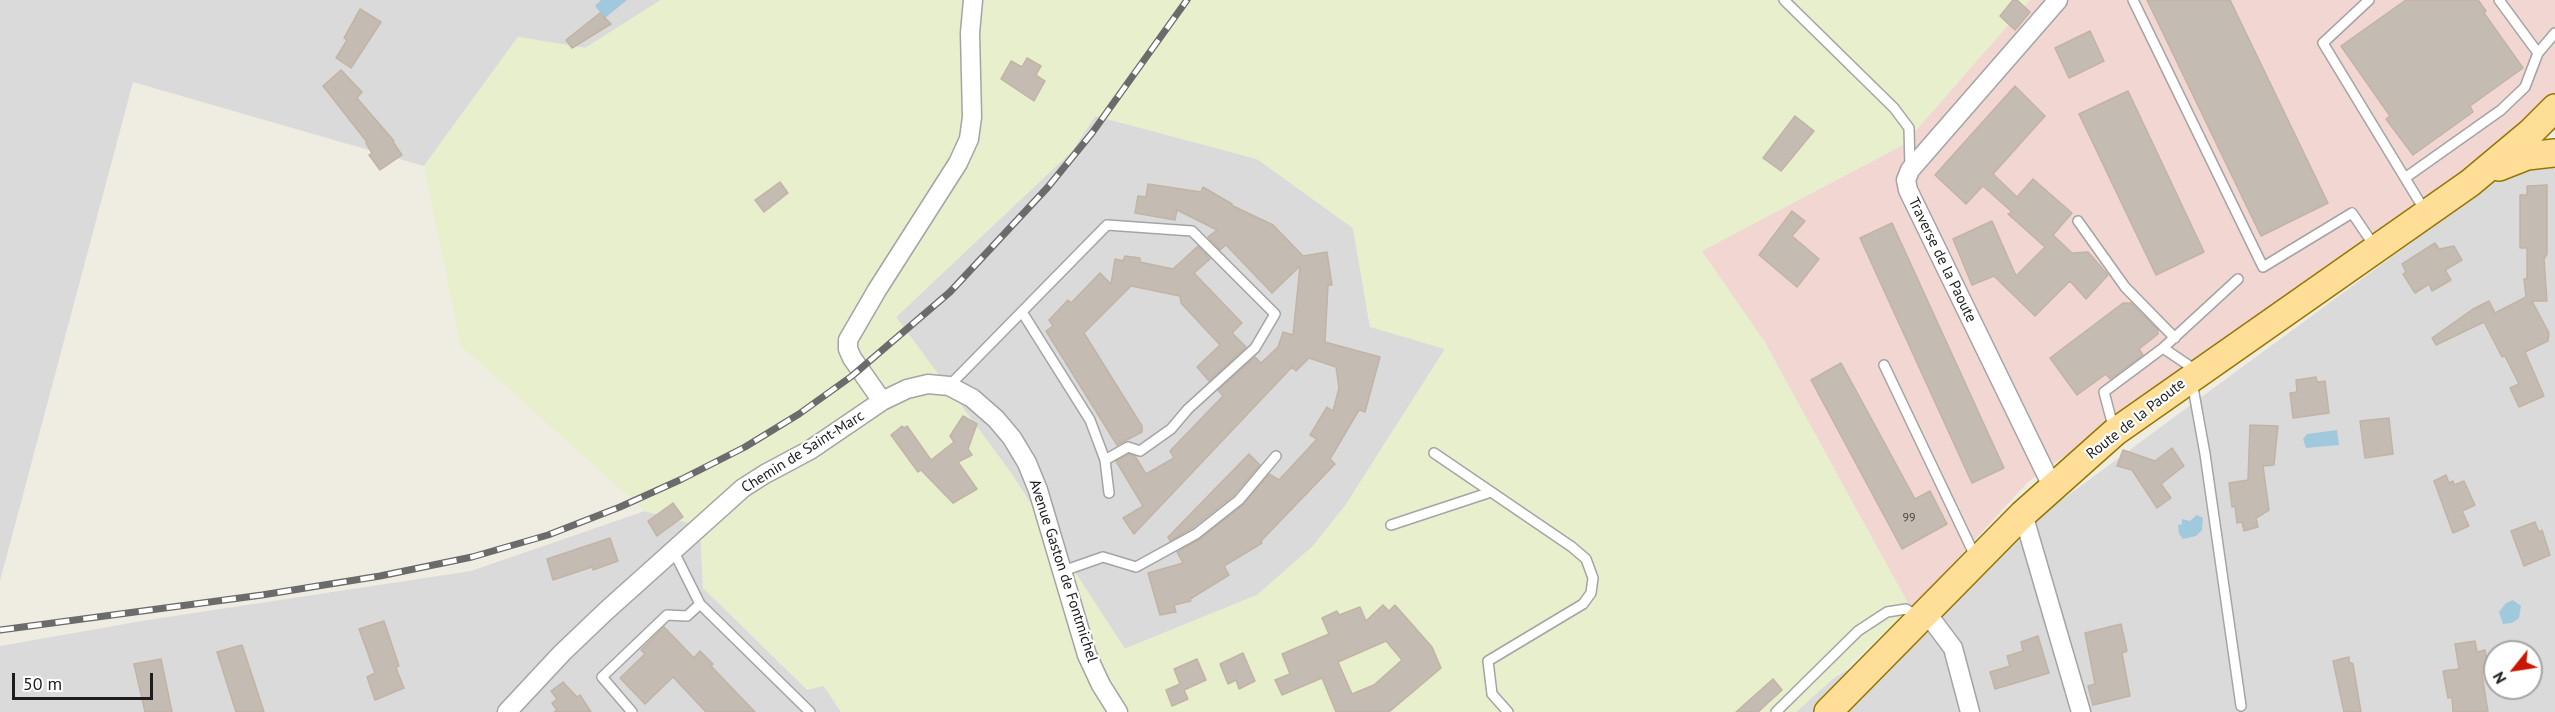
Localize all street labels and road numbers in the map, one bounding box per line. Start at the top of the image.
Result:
street label: Traverse de la Paoute [1904,195,1980,325]
street label: Route de la Paoute [2083,375,2189,463]
street label: Chemin de Saint-Marc [738,407,868,497]
street label: Avenue Gaston de Fontmichel [1025,477,1101,665]

